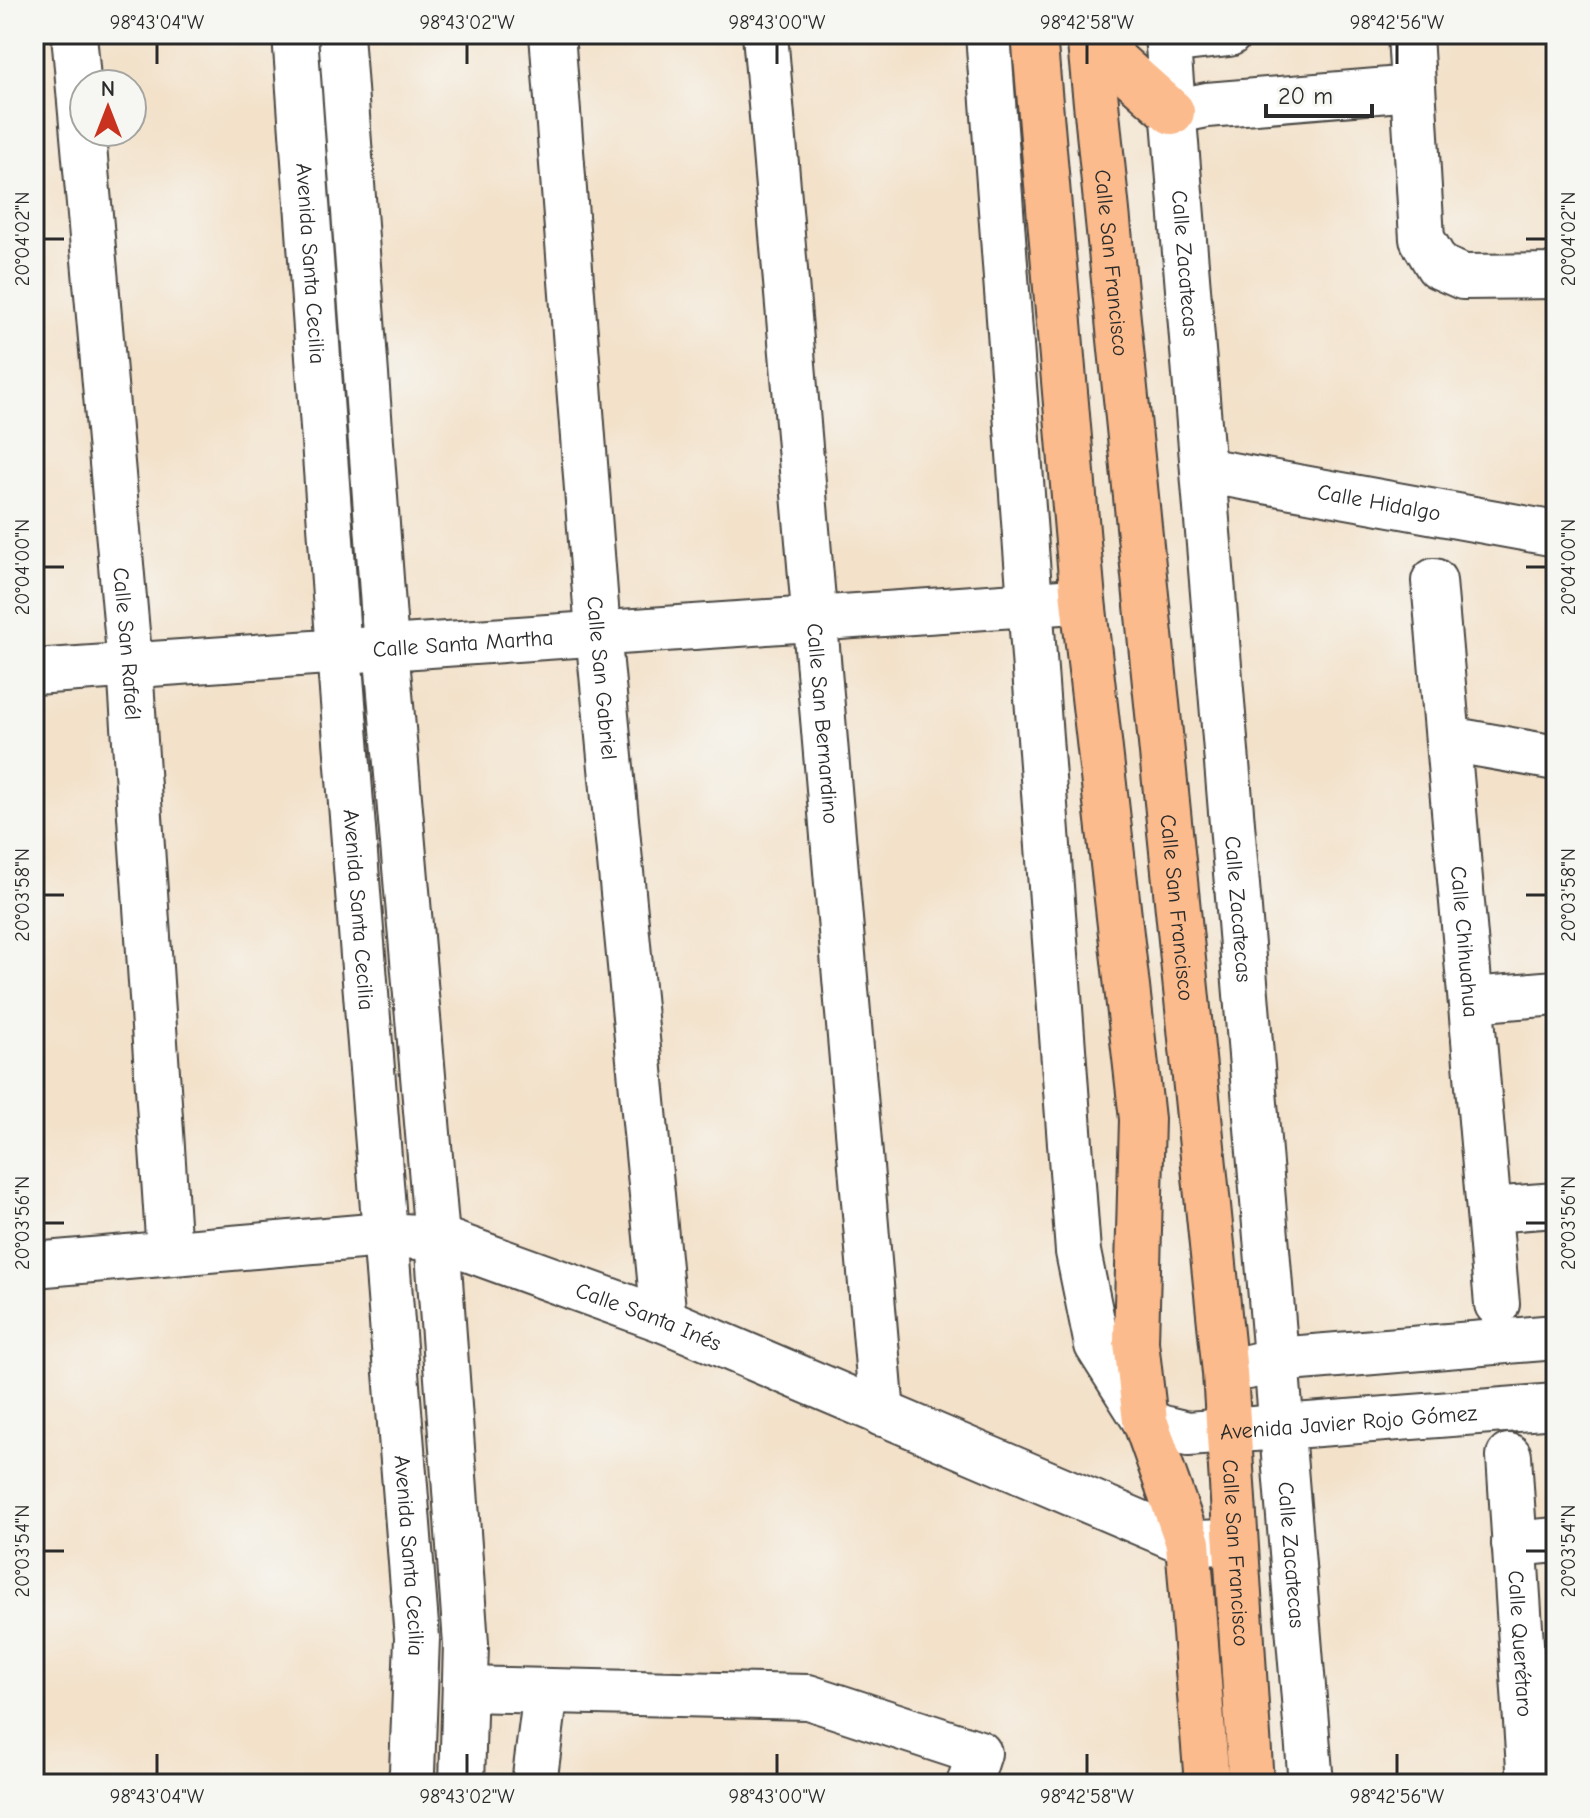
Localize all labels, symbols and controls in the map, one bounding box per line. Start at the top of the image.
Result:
text: 98°43'04"W [110,11,205,34]
text: 98°43'02"W [419,11,515,34]
text: 98°43'00"W [729,11,826,34]
text: 98°42'58"W [1040,11,1135,34]
text: 98°42'56"W [1350,11,1445,34]
north arrow [68,68,148,148]
scale bar [1266,68,1372,118]
text: N [101,76,115,102]
text: 20 m [1278,82,1333,110]
street label: Avenida Santa Cecilia [290,162,330,365]
street label: Calle San Francisco [1089,168,1134,357]
street label: Calle Zacatecas [1166,189,1204,338]
text: 20°04'02"N [11,192,34,286]
text: 20°04'02"N [1557,192,1580,286]
street label: Calle Hidalgo [1315,479,1443,527]
text: 20°04'00"N [11,519,34,615]
text: 20°04'00"N [1557,519,1580,615]
street label: Calle San Rafaél [107,566,146,721]
street label: Calle San Gabriel [581,595,622,761]
street label: Calle San Bernardino [801,622,844,825]
street label: Calle Santa Martha [372,625,554,663]
street label: Avenida Santa Cecilia [337,808,379,1011]
street label: Calle San Francisco [1154,813,1199,1002]
street label: Calle Zacatecas [1219,835,1257,983]
text: 20°03'58"N [11,848,34,942]
text: 20°03'58"N [1557,848,1580,942]
street label: Calle Chihuahua [1445,865,1484,1019]
text: 20°03'56"N [11,1176,34,1270]
text: 20°03'56"N [1557,1176,1580,1270]
street label: Calle Santa Inés [572,1277,725,1357]
street label: Avenida Javier Rojo Gómez [1219,1400,1478,1446]
street label: Avenida Santa Cecilia [389,1454,429,1657]
street label: Calle San Francisco [1216,1458,1254,1647]
street label: Calle Zacatecas [1272,1481,1310,1629]
text: 20°03'54"N [11,1505,34,1597]
text: 20°03'54"N [1557,1505,1580,1597]
street label: Calle Querétaro [1502,1570,1538,1718]
text: 98°43'04"W [110,1785,205,1808]
text: 98°43'02"W [419,1785,515,1808]
text: 98°43'00"W [729,1785,826,1808]
text: 98°42'58"W [1040,1785,1135,1808]
text: 98°42'56"W [1350,1785,1445,1808]

